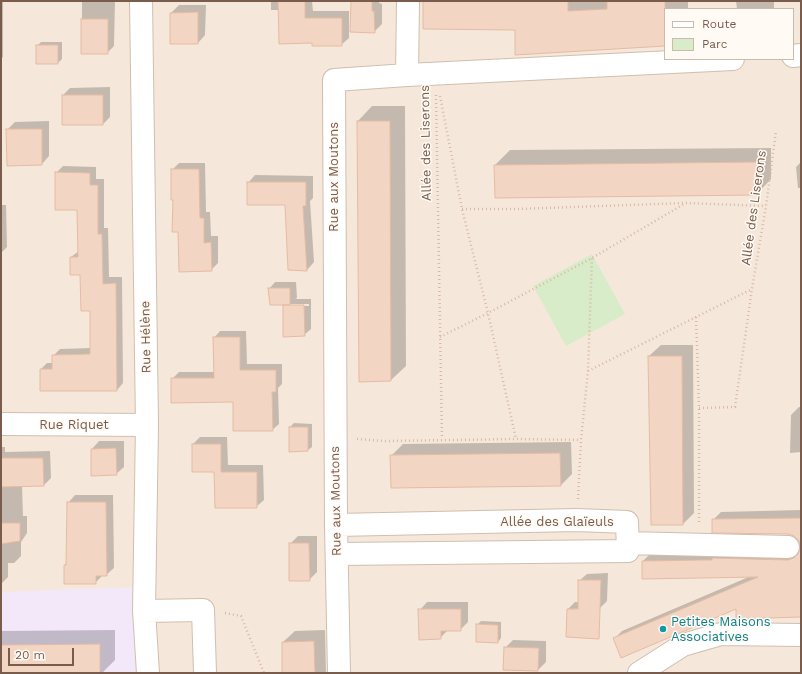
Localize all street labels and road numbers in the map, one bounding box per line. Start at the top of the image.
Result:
street label: Allée des Liserons [417,85,435,201]
street label: Rue aux Moutons [326,122,342,232]
street label: Allée des Liserons [738,149,770,267]
street label: Rue Hélène [138,301,154,373]
street label: Rue Riquet [39,417,109,433]
street label: Rue aux Moutons [327,446,345,556]
street label: Allée des Glaïeuls [500,514,614,530]

